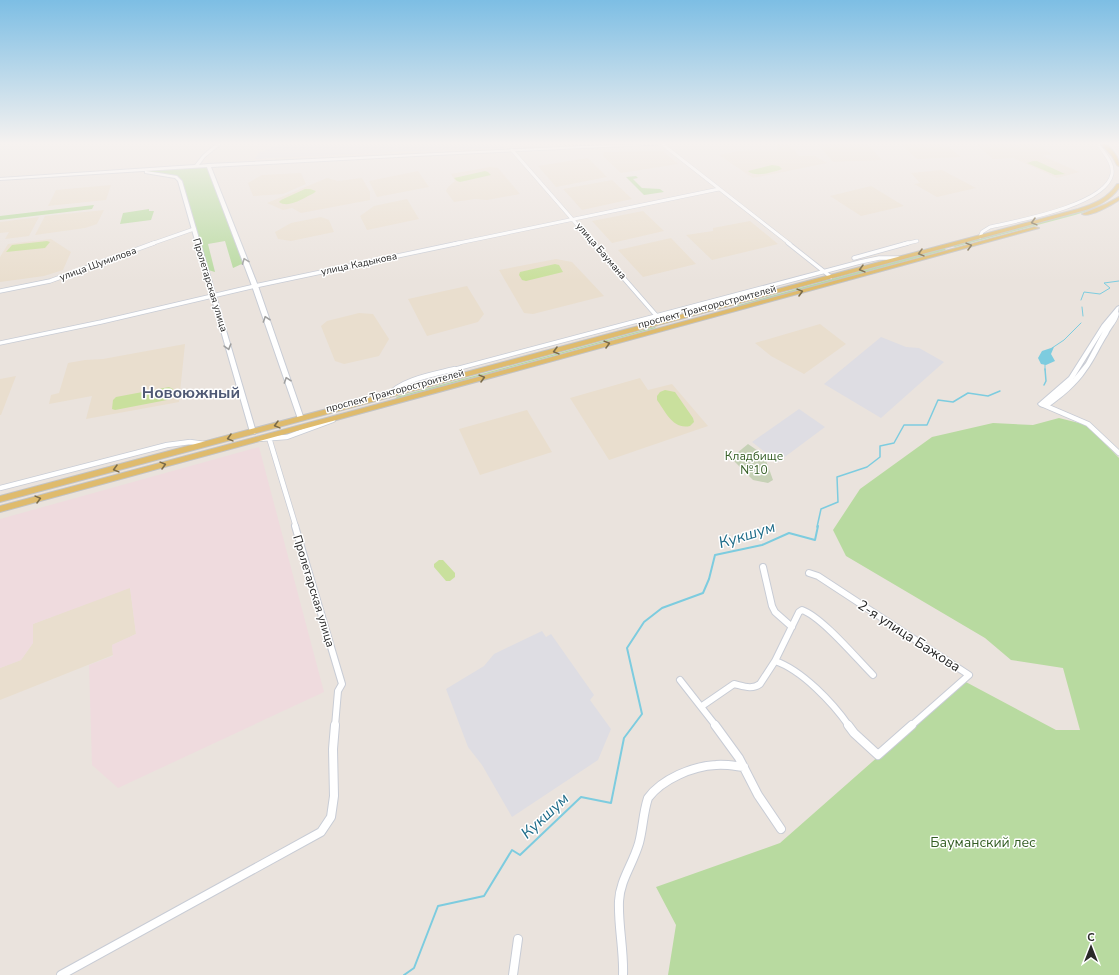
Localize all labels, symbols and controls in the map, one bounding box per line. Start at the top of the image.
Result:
one-way arrow [1031,218,1037,226]
street label: улица Баумана [572,220,630,282]
street label: Пролетарская улица [189,236,231,334]
one-way arrow [965,242,972,251]
street label: улица Шумилова [58,244,138,284]
one-way arrow [918,248,925,256]
street label: улица Кадыкова [320,249,398,279]
one-way arrow [242,257,250,264]
one-way arrow [858,264,865,273]
street label: проспект Тракторостроителей [636,282,778,332]
one-way arrow [796,288,803,297]
one-way arrow [263,316,271,323]
one-way arrow [604,340,611,349]
one-way arrow [223,343,232,350]
one-way arrow [553,346,560,354]
street label: проспект Тракторостроителей [324,366,466,416]
one-way arrow [478,374,485,383]
one-way arrow [284,376,292,383]
district label: Новоюжный [142,382,240,404]
one-way arrow [274,421,280,429]
one-way arrow [227,433,234,442]
park label: Кладбище №10 [725,448,783,478]
one-way arrow [160,461,166,469]
one-way arrow [113,464,119,472]
one-way arrow [34,495,41,503]
water label: Кукшум [716,516,778,554]
street label: Пролетарская улица [289,533,339,649]
street label: 2-я улица Бажова [854,596,964,676]
water label: Кукшум [516,788,574,844]
park label: Бауманский лес [930,833,1036,852]
north arrow [1071,927,1111,967]
text: С [1087,930,1095,945]

